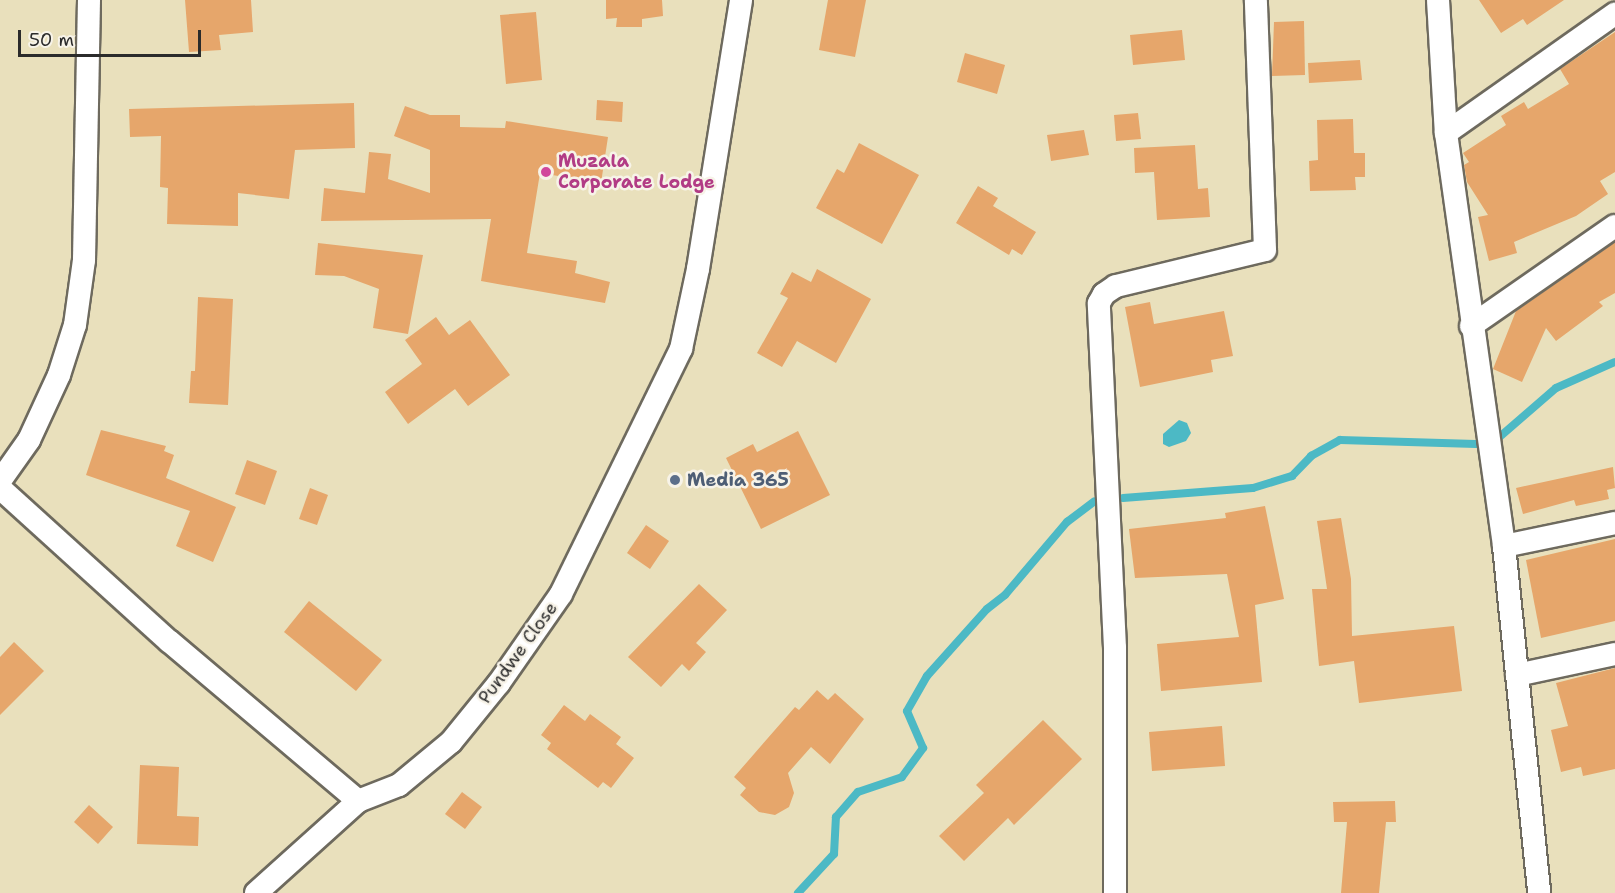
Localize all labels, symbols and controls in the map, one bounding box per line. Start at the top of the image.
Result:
scale bar [21,18,204,56]
text: 50 m [29,28,74,52]
place label: Muzala Corporate Lodge [558,151,715,194]
marker: Muzala Corporate Lodge [539,165,553,179]
place label: Media 365 [687,469,789,491]
marker: Media 365 [668,473,682,487]
street label: Pundwe Close [474,598,562,708]

